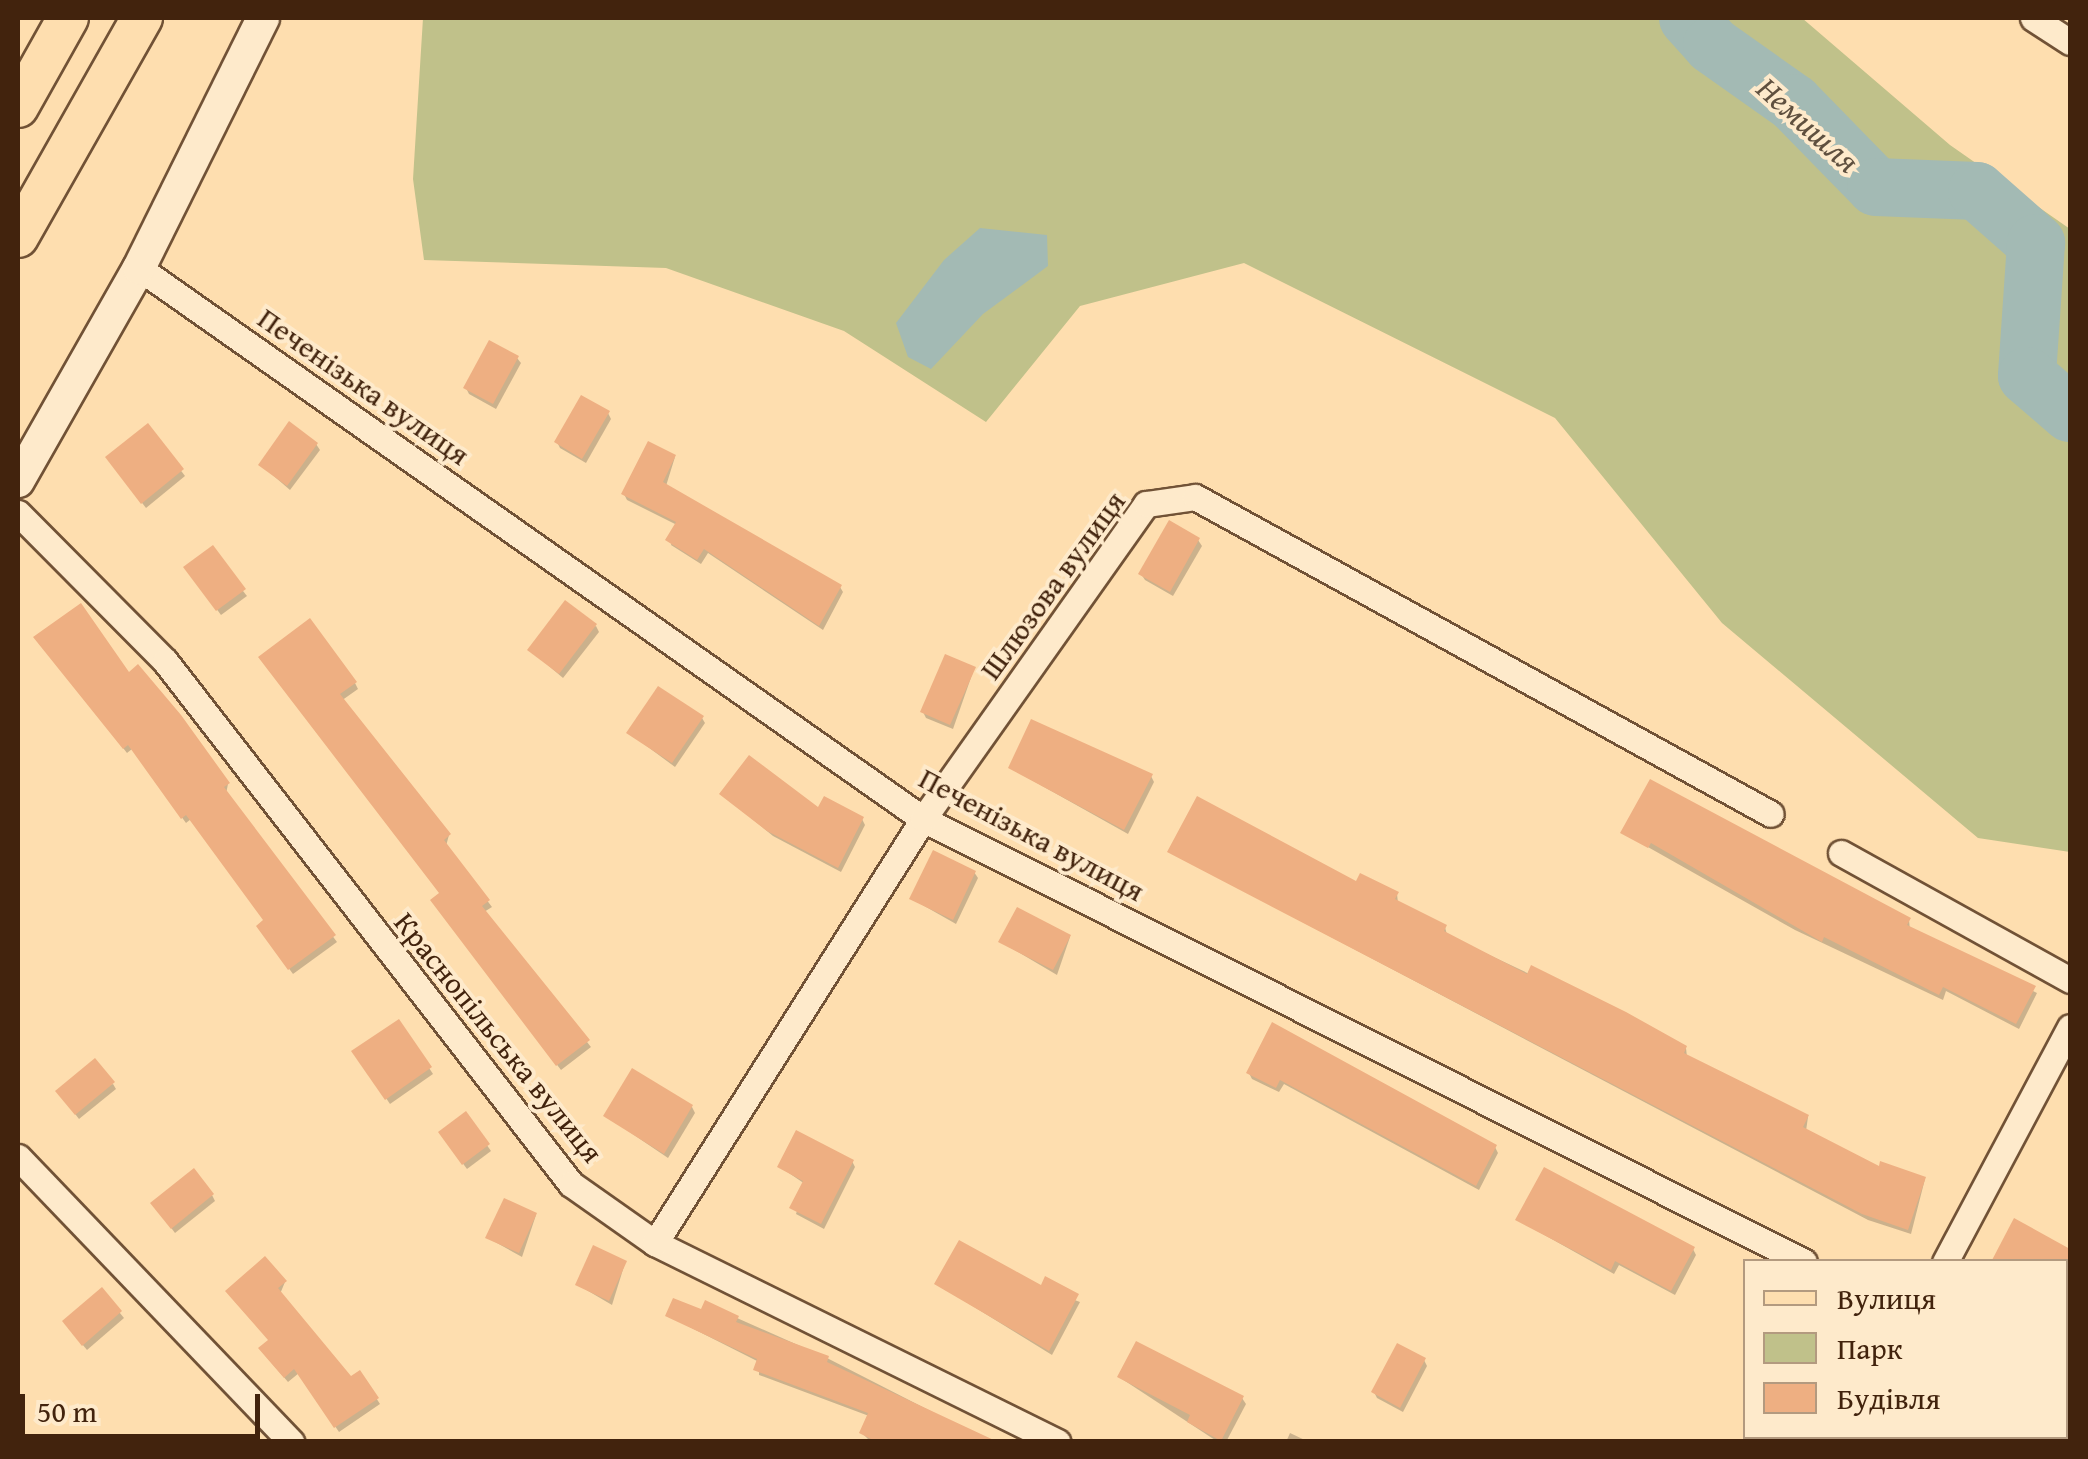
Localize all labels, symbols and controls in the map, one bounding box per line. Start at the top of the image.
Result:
water label: Немишля [1749,69,1867,181]
street label: Печенізька вулиця [251,300,477,472]
street label: Шлюзова вулиця [972,484,1132,686]
street label: Печенізька вулиця [913,760,1151,908]
street label: Краснопільська вулиця [387,905,611,1169]
legend [1743,1259,2068,1439]
text: Вулиця [1837,1276,1936,1320]
text: Парк [1837,1326,1903,1370]
scale bar [25,1374,265,1436]
text: Будівля [1837,1376,1940,1420]
text: 50 m [37,1389,97,1433]

